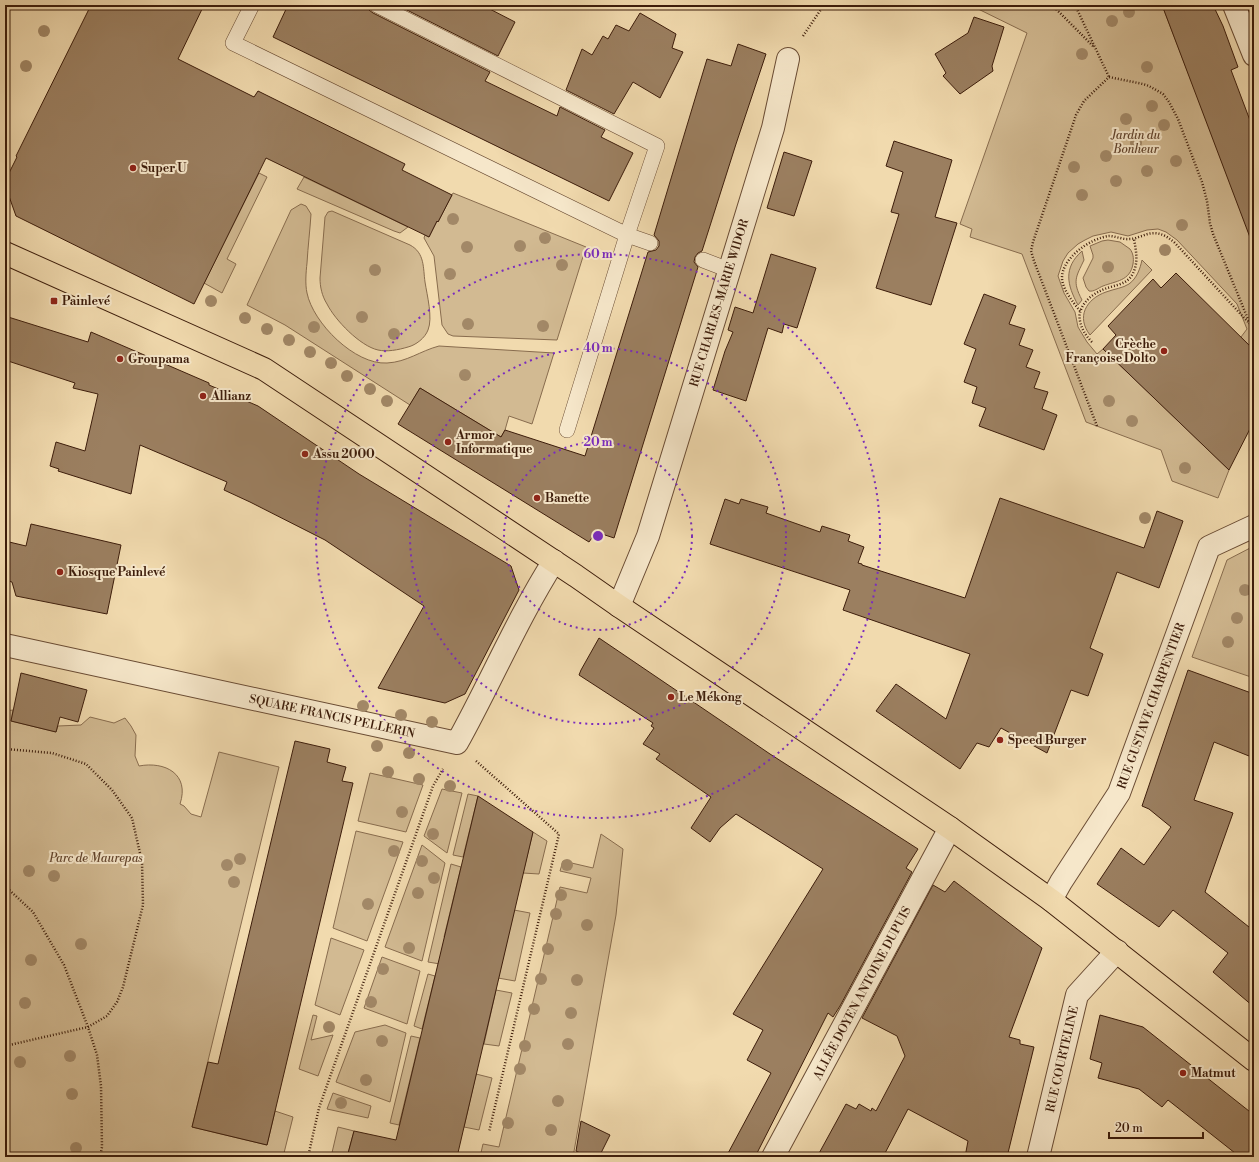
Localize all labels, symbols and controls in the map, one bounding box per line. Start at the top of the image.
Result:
park label: Jardin du Bonheur [1110,128,1161,157]
place label: Super U [141,161,187,176]
marker: Super U [128,163,138,173]
street label: RUE CHARLES-MARIE WIDOR [687,217,752,389]
text: 60 m [583,247,613,262]
place label: Painlevé [62,294,111,309]
marker: Painlevé [49,296,59,306]
place label: Crèche Françoise Dolto [1066,337,1157,366]
text: 40 m [583,341,613,356]
marker: Crèche Françoise Dolto [1159,346,1169,356]
place label: Groupama [128,352,190,367]
marker: Groupama [115,354,125,364]
place label: Allianz [210,389,251,404]
marker: Allianz [198,391,208,401]
place label: Armor Informatique [455,428,533,457]
text: 20 m [583,435,613,450]
marker: Armor Informatique [443,437,453,447]
place label: Assu 2000 [312,447,375,462]
marker: Assu 2000 [300,449,310,459]
place label: Banette [545,491,590,506]
marker: Banette [532,493,542,503]
centre of rings [591,529,605,543]
place label: Kiosque Painlevé [68,565,166,580]
marker: Kiosque Painlevé [55,567,65,577]
street label: RUE GUSTAVE CHARPENTIER [1114,620,1189,791]
place label: Le Mékong [679,690,743,705]
street label: SQUARE FRANCIS PELLERIN [248,692,416,741]
marker: Le Mékong [666,692,676,702]
place label: Speed Burger [1008,733,1086,748]
marker: Speed Burger [995,735,1005,745]
park label: Parc de Maurepas [48,851,143,866]
street label: ALLÉE DOYEN ANTOINE DUPUIS [808,903,915,1083]
street label: RUE COURTELINE [1043,1004,1082,1114]
place label: Matmut [1191,1066,1236,1081]
marker: Matmut [1178,1068,1188,1078]
scale bar [1109,1114,1203,1140]
text: 20 m [1115,1121,1143,1136]

